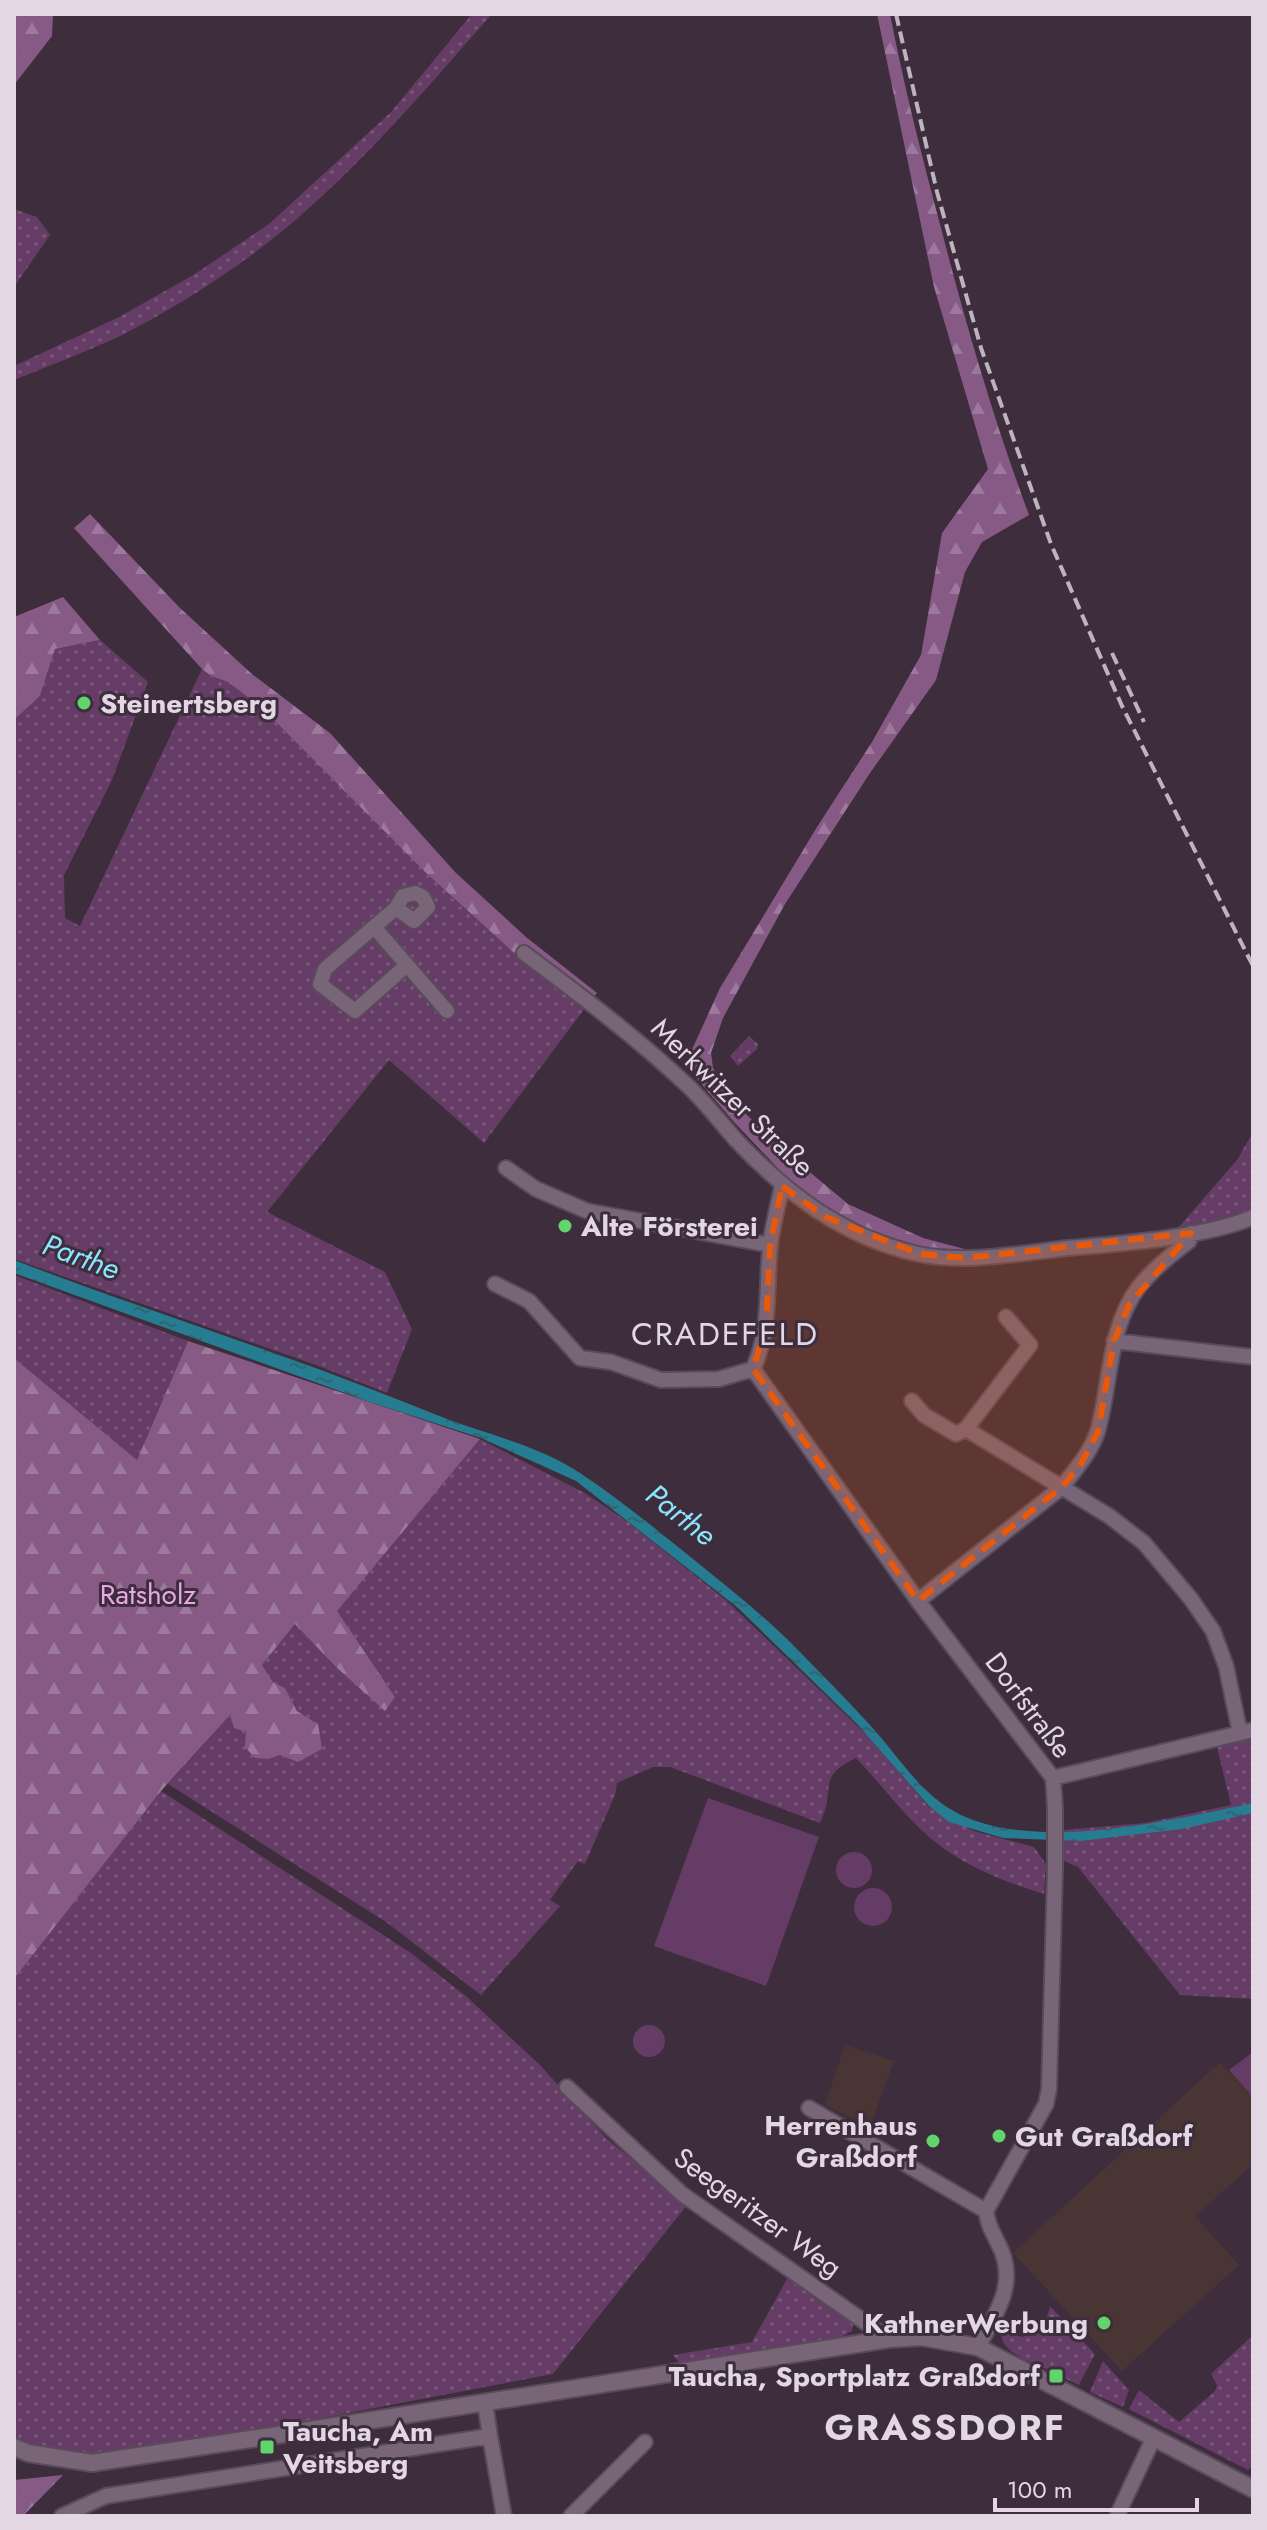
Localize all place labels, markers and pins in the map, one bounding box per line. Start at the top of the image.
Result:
place label: Steinertsberg [100,683,277,724]
marker: Steinertsberg [75,694,93,712]
place label: Alte Försterei [580,1206,758,1247]
marker: Alte Försterei [556,1217,574,1235]
place label: Herrenhaus Graßdorf [764,2105,918,2178]
place label: Gut Graßdorf [1015,2116,1194,2157]
marker: Gut Graßdorf [990,2127,1008,2145]
marker: Herrenhaus Graßdorf [924,2132,942,2150]
place label: KathnerWerbung [864,2303,1088,2344]
marker: KathnerWerbung [1095,2314,1113,2332]
place label: Taucha, Sportplatz Graßdorf [669,2356,1041,2397]
marker: Taucha, Sportplatz Graßdorf [1047,2367,1065,2385]
place label: Taucha, Am Veitsberg [282,2411,433,2484]
marker: Taucha, Am Veitsberg [258,2438,276,2456]

